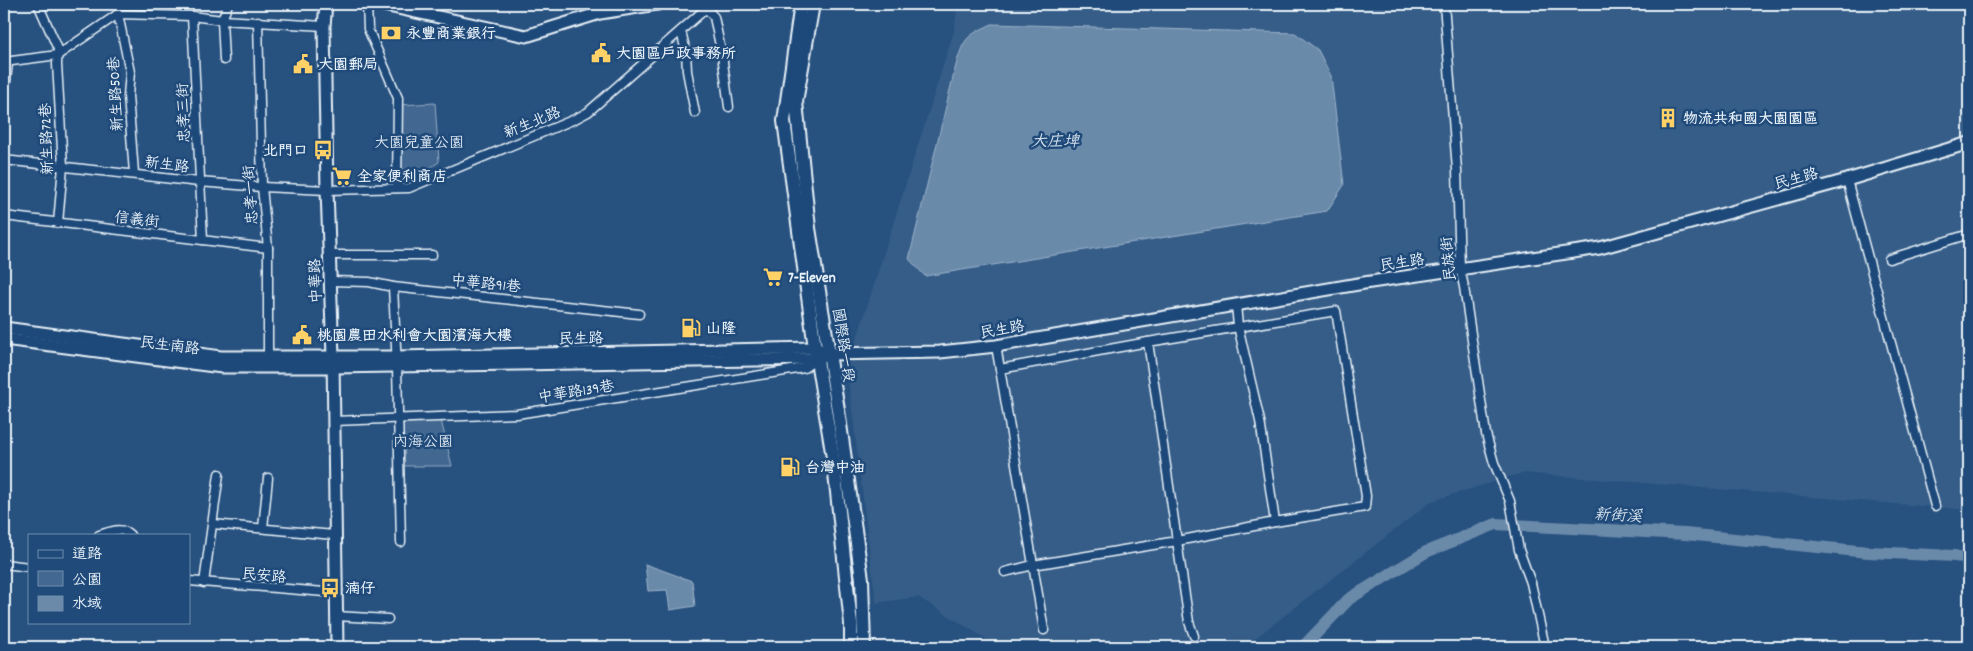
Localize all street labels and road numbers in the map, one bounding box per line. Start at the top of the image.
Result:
street label: 新生路50巷 [104,56,130,132]
street label: 忠孝三街 [173,83,197,143]
street label: 新生路72巷 [36,102,60,175]
street label: 新生北路 [501,102,565,145]
street label: 新生路 [143,152,190,180]
street label: 民生路 [1772,163,1821,196]
street label: 忠孝一街 [239,164,265,226]
street label: 信義街 [113,208,160,234]
street label: 民族街 [1437,235,1463,282]
street label: 民生路 [1378,250,1426,278]
street label: 中華路 [305,258,329,304]
street label: 中華路91巷 [450,270,522,300]
street label: 國際路一段 [825,307,859,384]
street label: 民生路 [978,316,1026,346]
street label: 民生路 [558,329,604,351]
street label: 民生南路 [139,332,201,362]
street label: 中華路139巷 [537,376,616,410]
street label: 民安路 [240,564,287,590]

